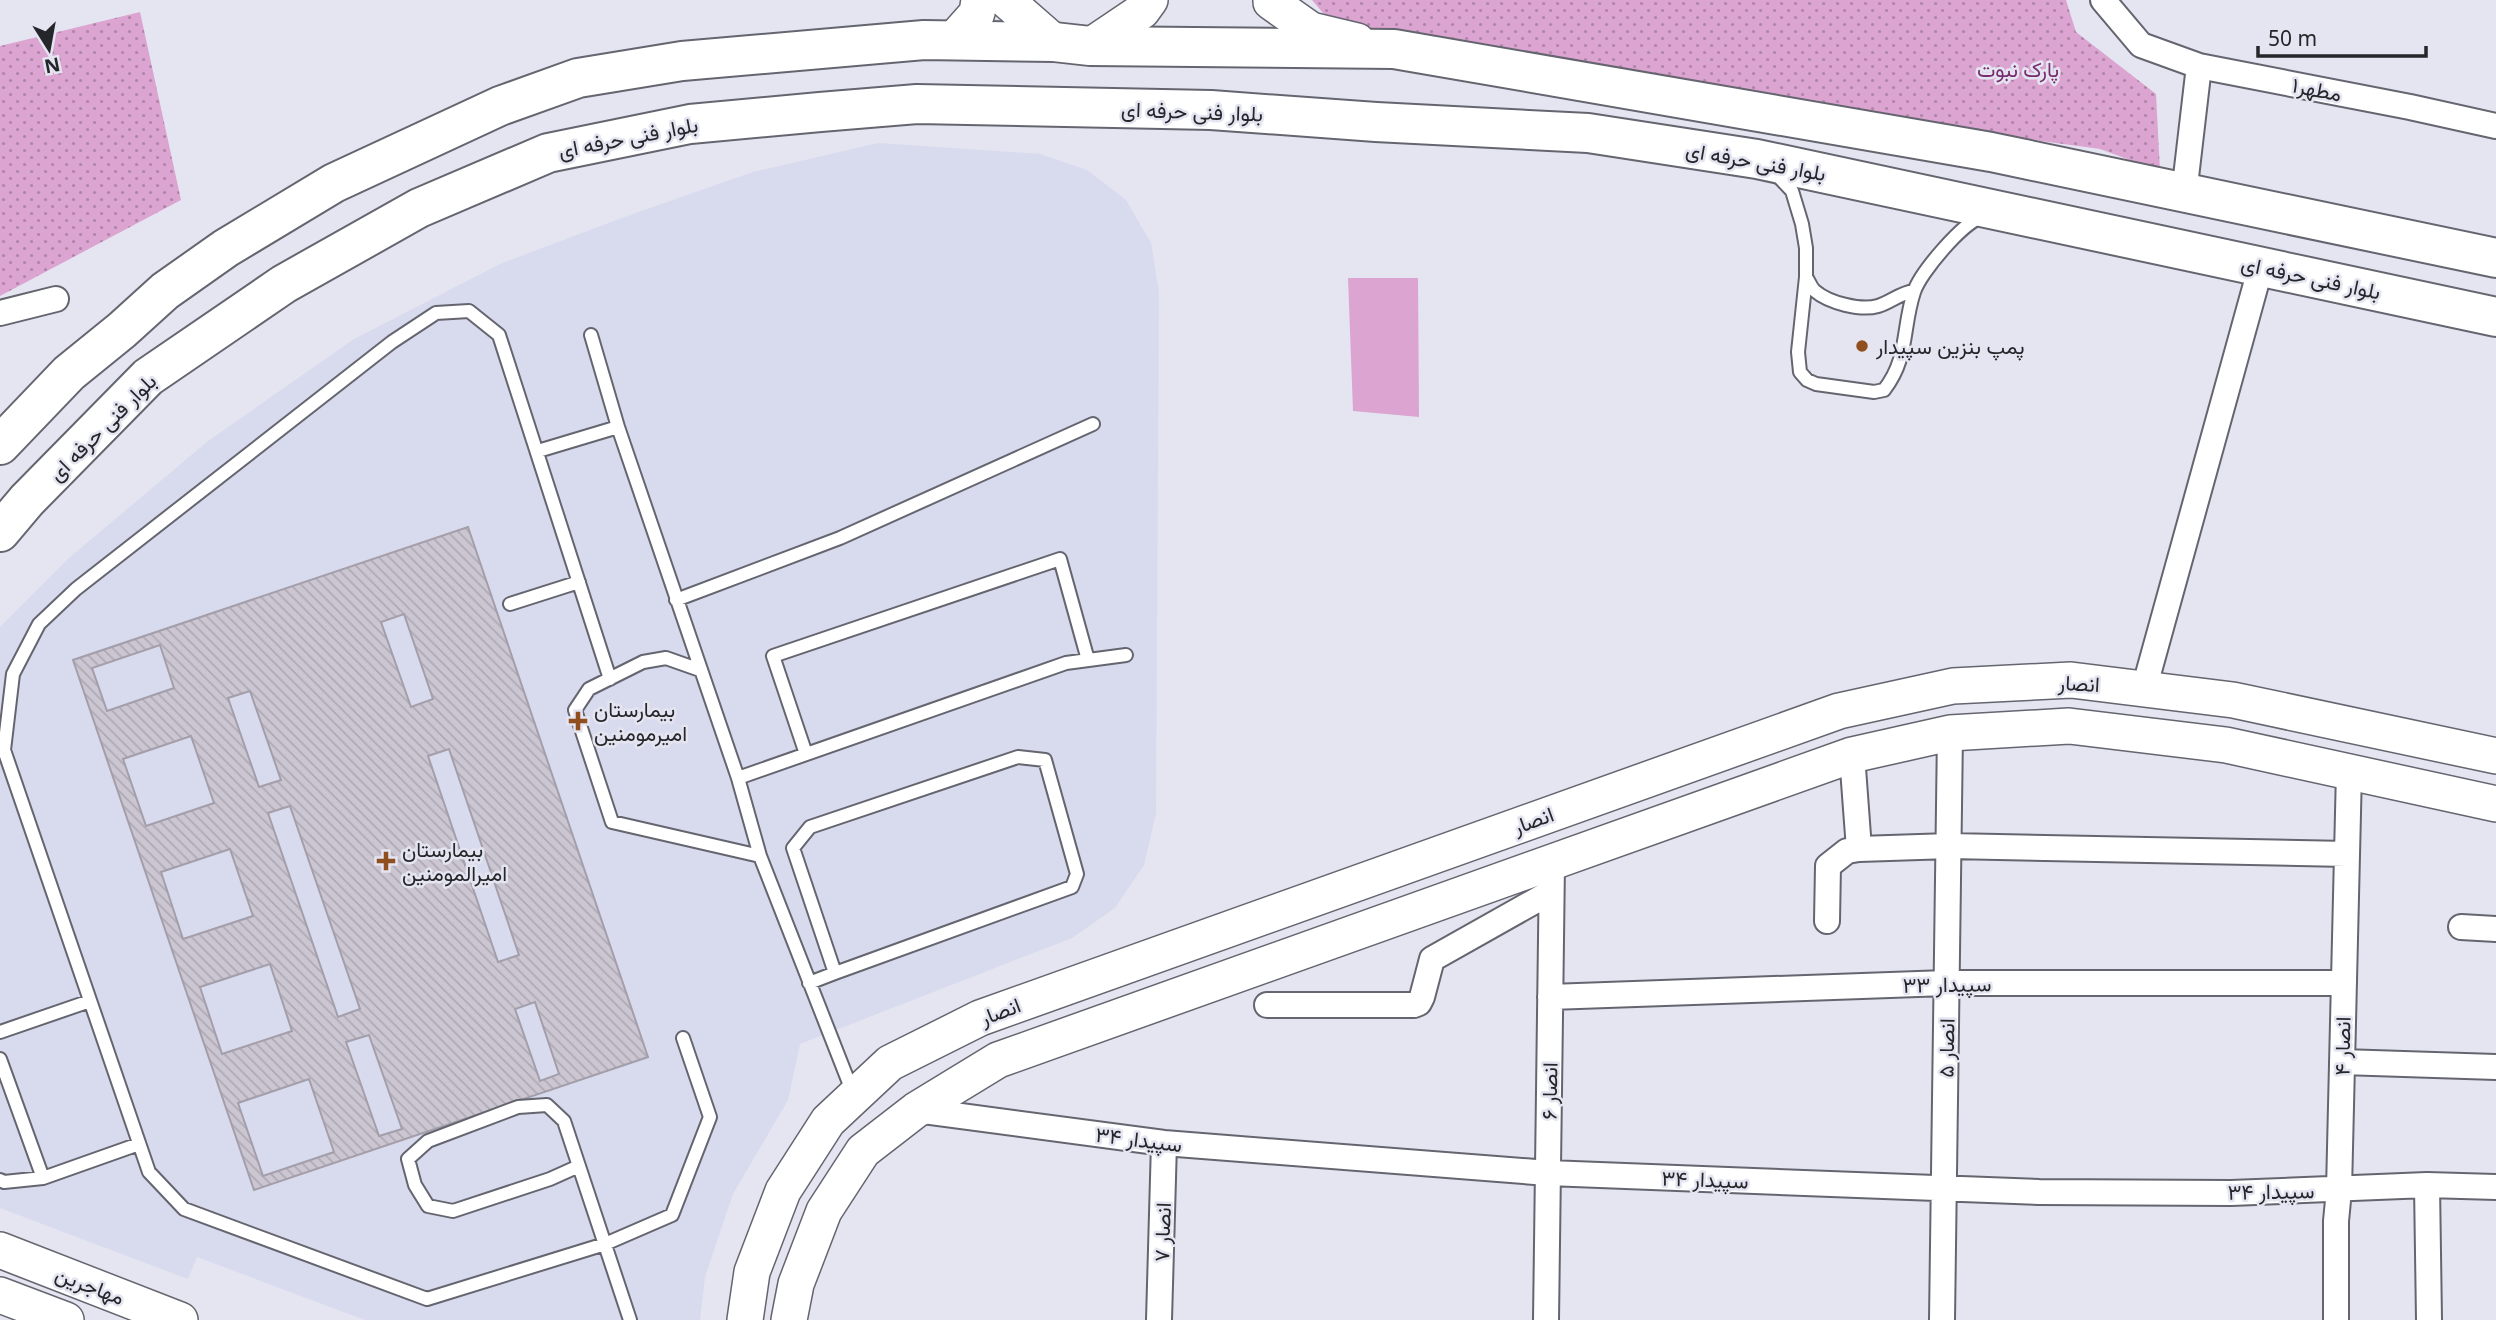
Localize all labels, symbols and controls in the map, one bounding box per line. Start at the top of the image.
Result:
north arrow [14,14,84,84]
scale bar [2258,14,2426,58]
text: 50 m [2268,24,2317,52]
text: N [42,51,62,80]
park label: پارک نبوت [1977,55,2059,84]
street label: مطهر۱ [2290,70,2344,108]
street label: بلوار فنی حرفه ای [1121,95,1263,127]
street label: بلوار فنی حرفه ای [556,110,700,164]
street label: بلوار فنی حرفه ای [1684,135,1828,187]
street label: بلوار فنی حرفه ای [2239,249,2383,305]
place label: پمپ بنزین سپیدار [1875,332,2025,361]
marker: پمپ بنزین سپیدار [1854,338,1870,354]
street label: بلوار فنی حرفه ای [42,367,162,487]
street label: انصار [2056,668,2101,698]
place label: بیمارستان امیرمومنین [594,695,687,747]
marker: بیمارستان امیرمومنین [568,711,588,731]
street label: انصار [1508,800,1557,841]
place label: بیمارستان امیرالمومنین [402,835,507,887]
marker: بیمارستان امیرالمومنین [376,851,396,871]
street label: سپیدار ۳۳ [1902,969,1992,1000]
street label: انصار [975,990,1024,1032]
street label: انصار ۴ [2327,1016,2357,1076]
street label: انصار ۵ [1931,1018,1961,1078]
street label: انصار ۶ [1535,1062,1563,1120]
street label: سپیدار ۳۴ [1094,1120,1184,1159]
street label: سپیدار ۳۴ [1661,1163,1749,1196]
street label: سپیدار ۳۴ [2227,1176,2315,1207]
street label: انصار ۷ [1147,1202,1177,1262]
street label: مهاجرین [51,1259,129,1311]

